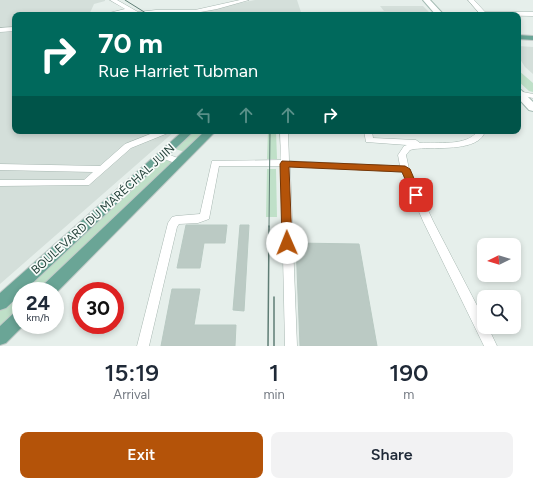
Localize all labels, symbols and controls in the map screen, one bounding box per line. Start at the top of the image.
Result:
text: 70 m [98,26,163,60]
icon: right [32,28,84,80]
text: Rue Harriet Tubman [98,60,258,82]
icon: left [193,104,215,126]
icon: ahead [235,104,257,126]
icon: ahead [277,104,299,126]
icon: right [319,104,341,126]
street label: BOULEVARD DU MARÉCHAL JUIN [28,141,178,277]
pin [399,178,433,212]
icon: arrive [405,184,427,206]
position arrow [266,222,308,264]
north arrow [477,238,521,282]
map controls [477,238,521,334]
speed limit sign: 30 [72,282,124,334]
button: search [477,290,521,334]
text: 24 [26,291,50,315]
text: km/h [27,311,49,324]
text: 15:19 [104,358,159,387]
text: 1 [269,358,279,387]
text: 190 [389,358,429,387]
text: Arrival [113,387,150,402]
text: min [263,387,285,402]
text: m [403,387,414,402]
button: Exit [20,432,263,478]
button: Share [271,432,513,478]

